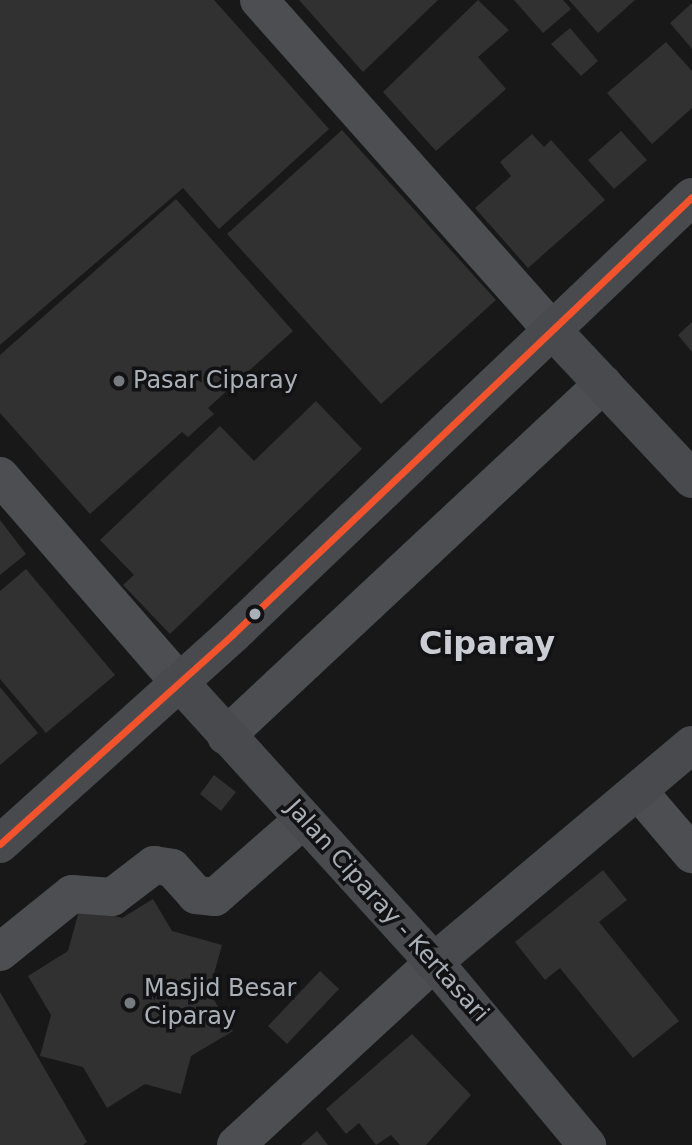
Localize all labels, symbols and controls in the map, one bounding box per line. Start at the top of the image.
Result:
place label: Pasar Ciparay [133,367,298,395]
marker: Pasar Ciparay [111,373,127,389]
unlabelled marker [248,607,262,621]
district label: Ciparay [419,624,555,662]
street label: Jalan Ciparay - Kertasari [280,794,494,1028]
place label: Masjid Besar Ciparay [144,975,296,1031]
marker: Masjid Besar Ciparay [122,995,138,1011]

